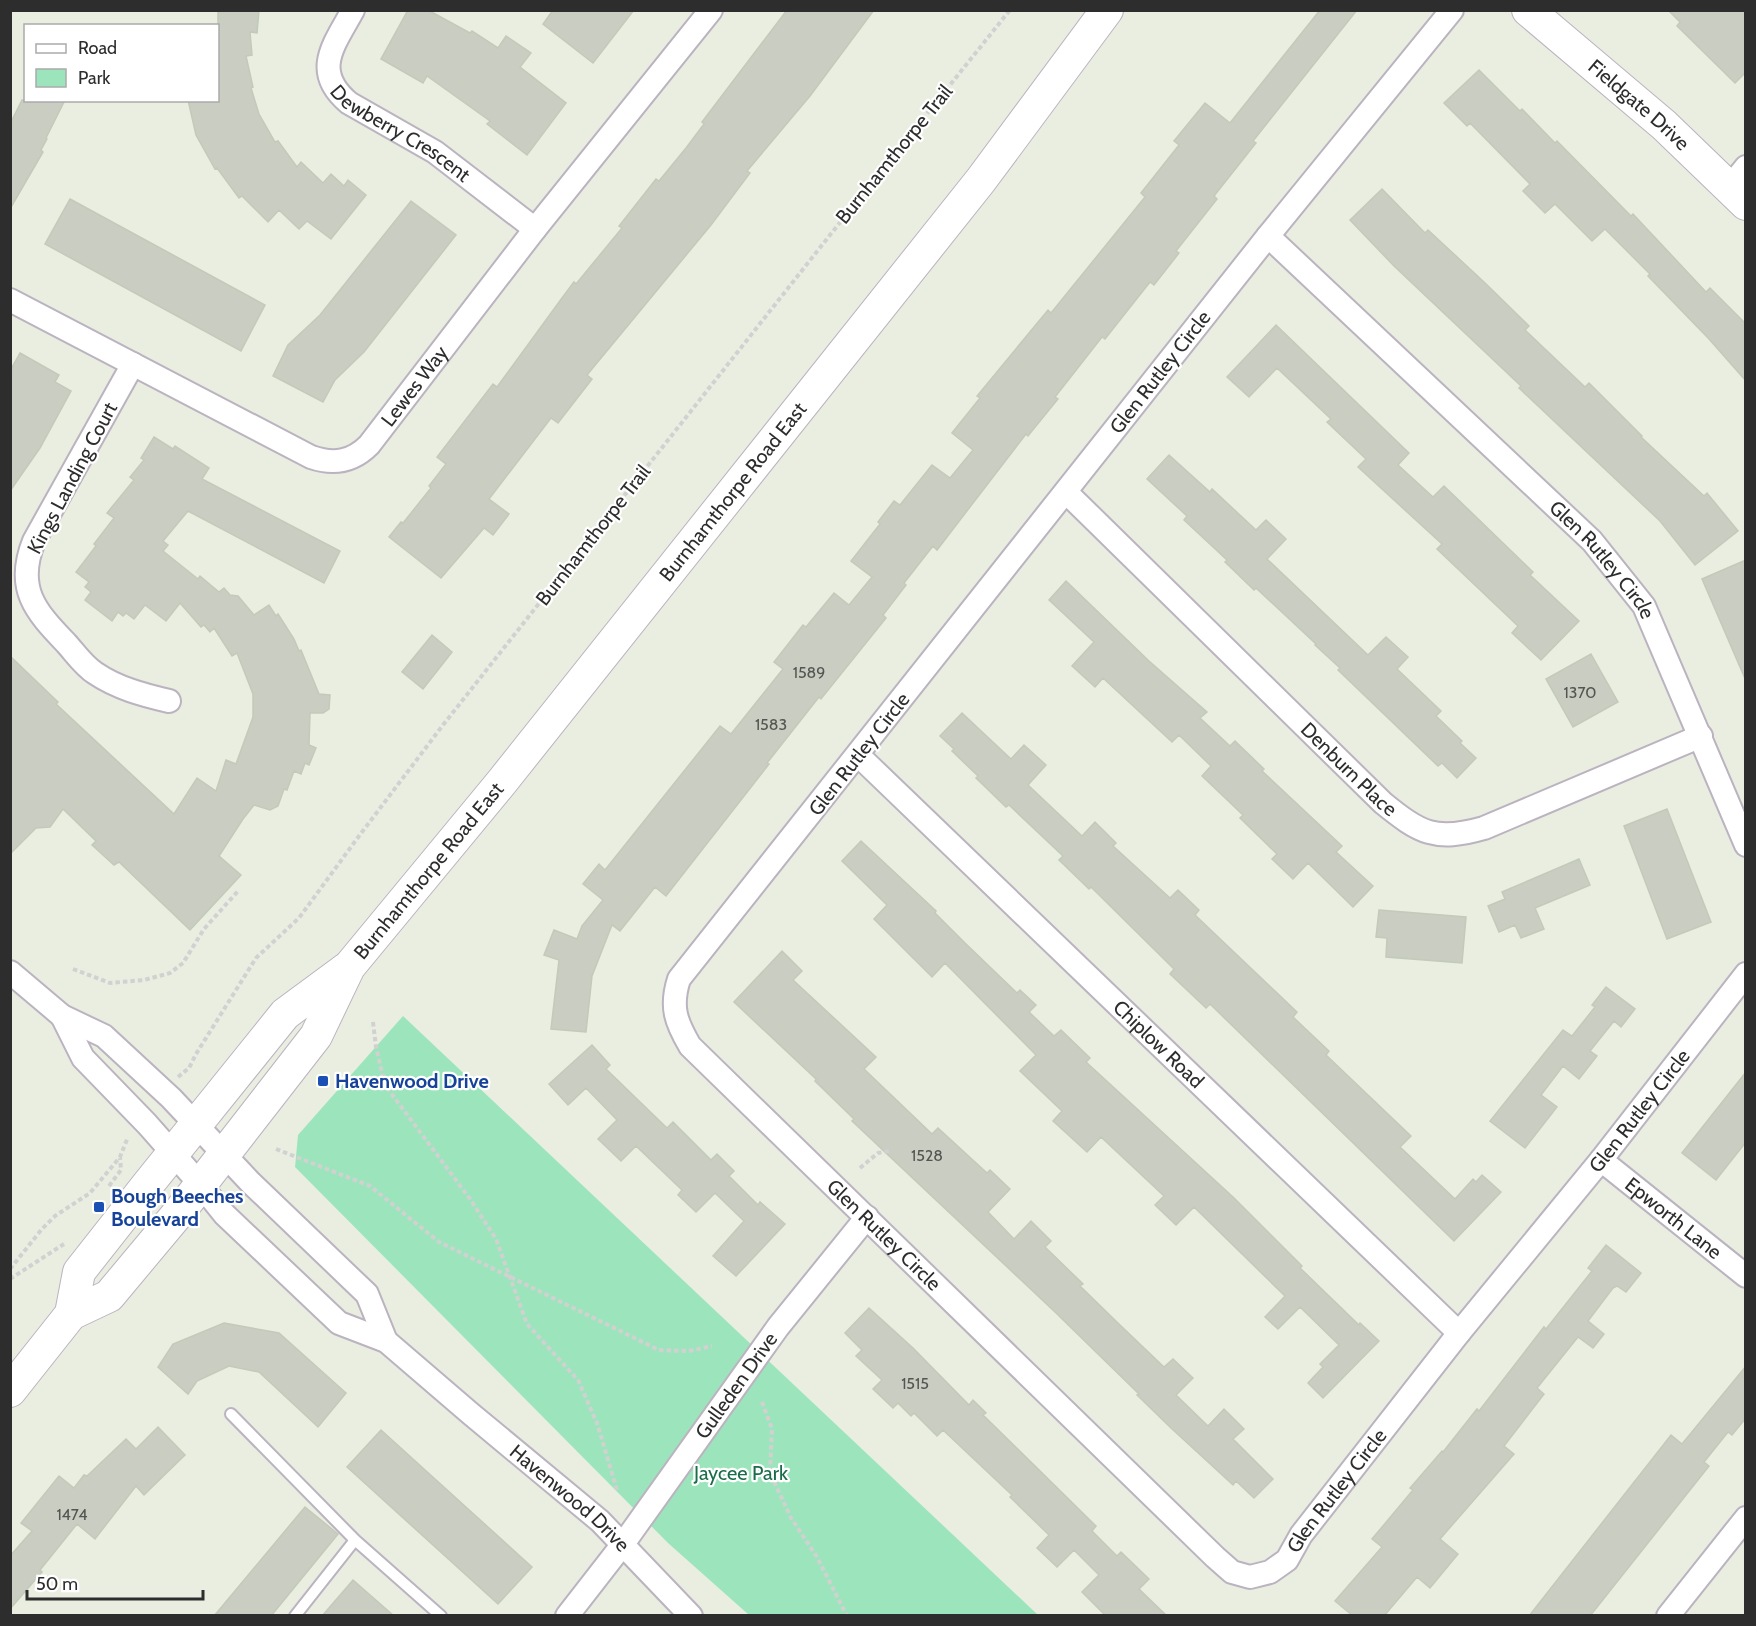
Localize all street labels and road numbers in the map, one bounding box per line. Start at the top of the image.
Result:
street label: Fieldgate Drive [1584,54,1695,155]
street label: Burnhamthorpe Trail [831,79,958,228]
street label: Dewberry Crescent [325,80,475,187]
street label: Glen Rutley Circle [1105,306,1215,438]
street label: Lewes Way [376,341,453,431]
street label: Burnhamthorpe Road East [654,397,812,586]
street label: Kings Landing Court [22,398,122,558]
street label: Burnhamthorpe Trail [531,460,656,610]
street label: Glen Rutley Circle [1545,495,1660,622]
street label: Glen Rutley Circle [804,688,914,820]
street label: Denburn Place [1296,717,1402,821]
street label: Burnhamthorpe Road East [349,777,509,964]
street label: Chiplow Road [1108,995,1209,1093]
street label: Glen Rutley Circle [1584,1044,1695,1177]
street label: Epworth Lane [1620,1172,1727,1264]
street label: Glen Rutley Circle [822,1174,946,1296]
street label: Gulleden Drive [690,1328,782,1443]
street label: Glen Rutley Circle [1282,1424,1391,1557]
street label: Havenwood Drive [505,1439,635,1557]

